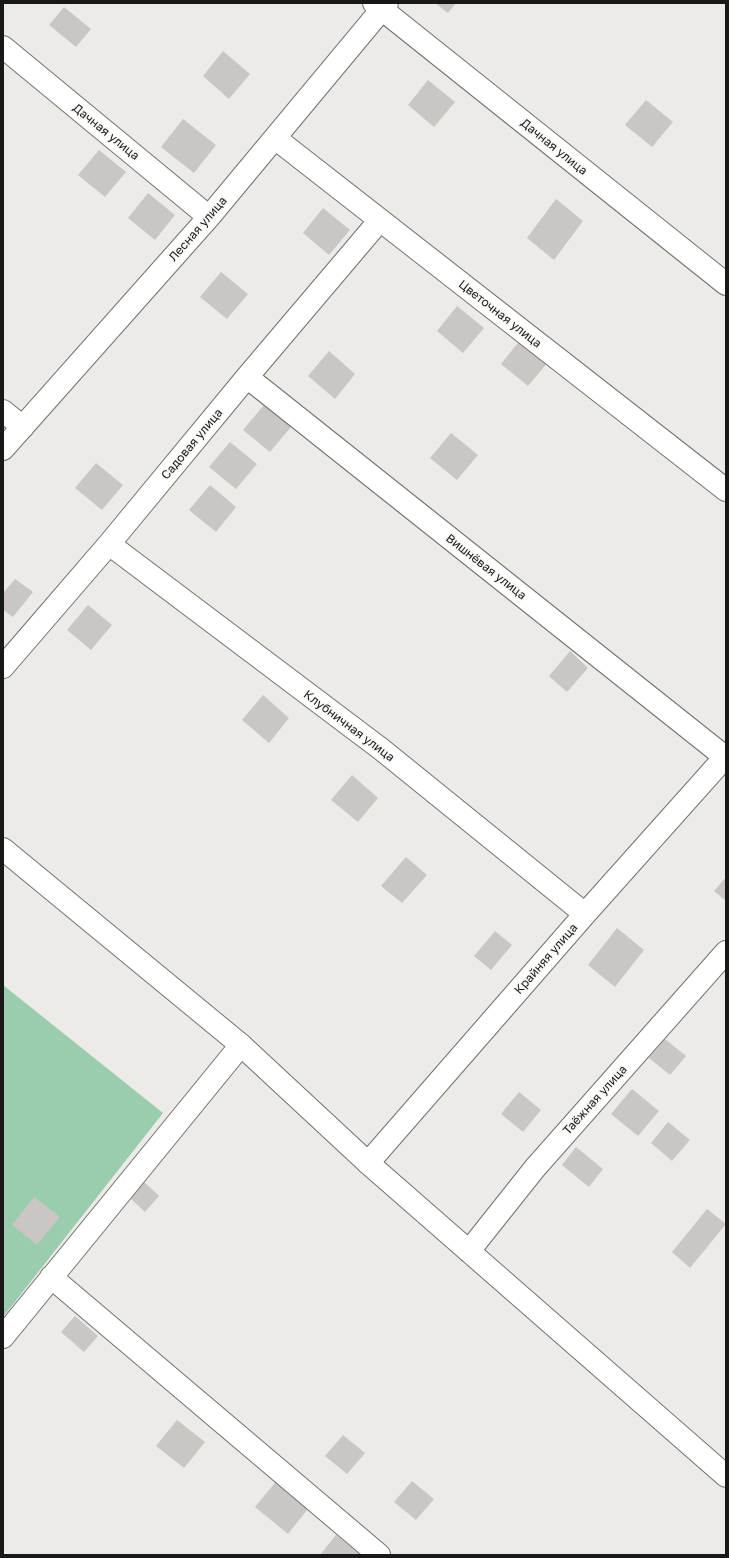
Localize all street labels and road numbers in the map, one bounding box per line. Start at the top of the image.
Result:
street label: Дачная улица [70,101,142,163]
street label: Дачная улица [518,116,590,178]
street label: Лесная улица [166,194,230,264]
street label: Цветочная улица [456,277,544,351]
street label: Садовая улица [158,406,226,482]
street label: Вишнёвая улица [443,531,529,603]
street label: Клубничная улица [301,687,397,765]
street label: Крайняя улица [511,921,581,997]
street label: Таёжная улица [560,1062,630,1138]

